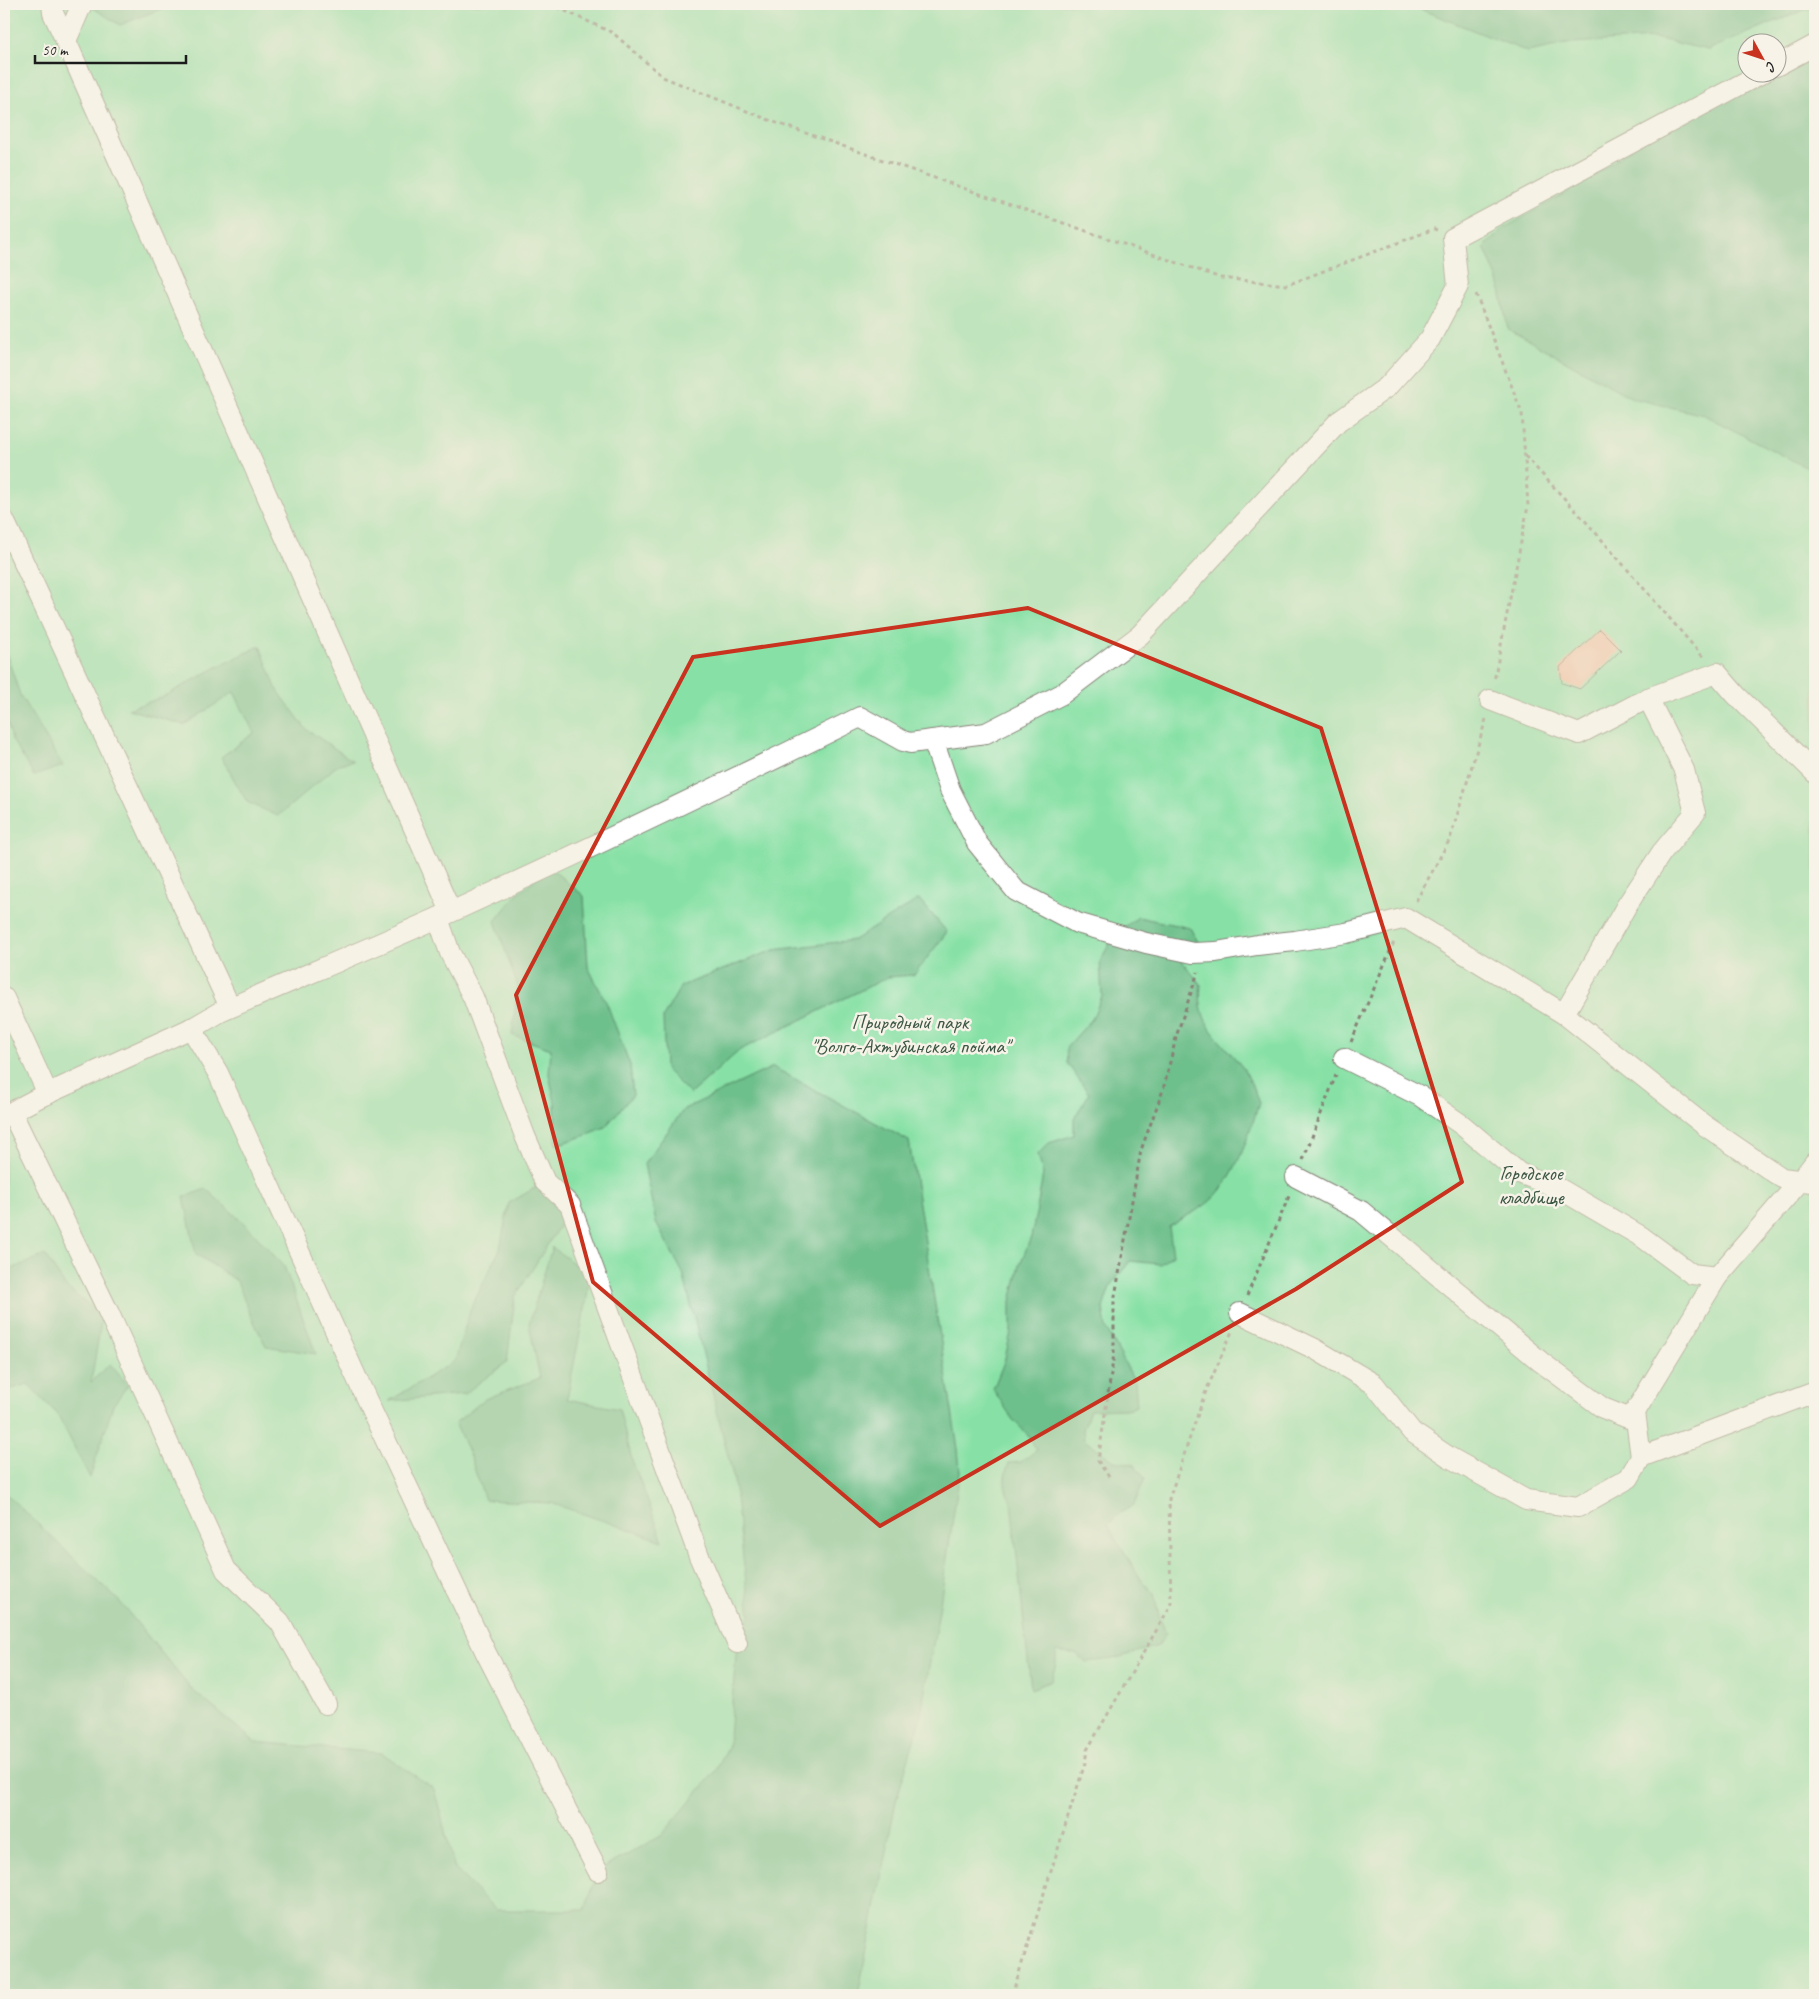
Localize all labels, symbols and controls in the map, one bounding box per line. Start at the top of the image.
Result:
scale bar [35,32,186,64]
north arrow [1736,32,1786,82]
text: 50 m [42,41,69,60]
text: С [1761,58,1780,76]
park label: Природный парк "Волго-Ахтубинская пойма" [811,1009,1013,1059]
park label: Городское кладбище [1498,1160,1565,1210]

